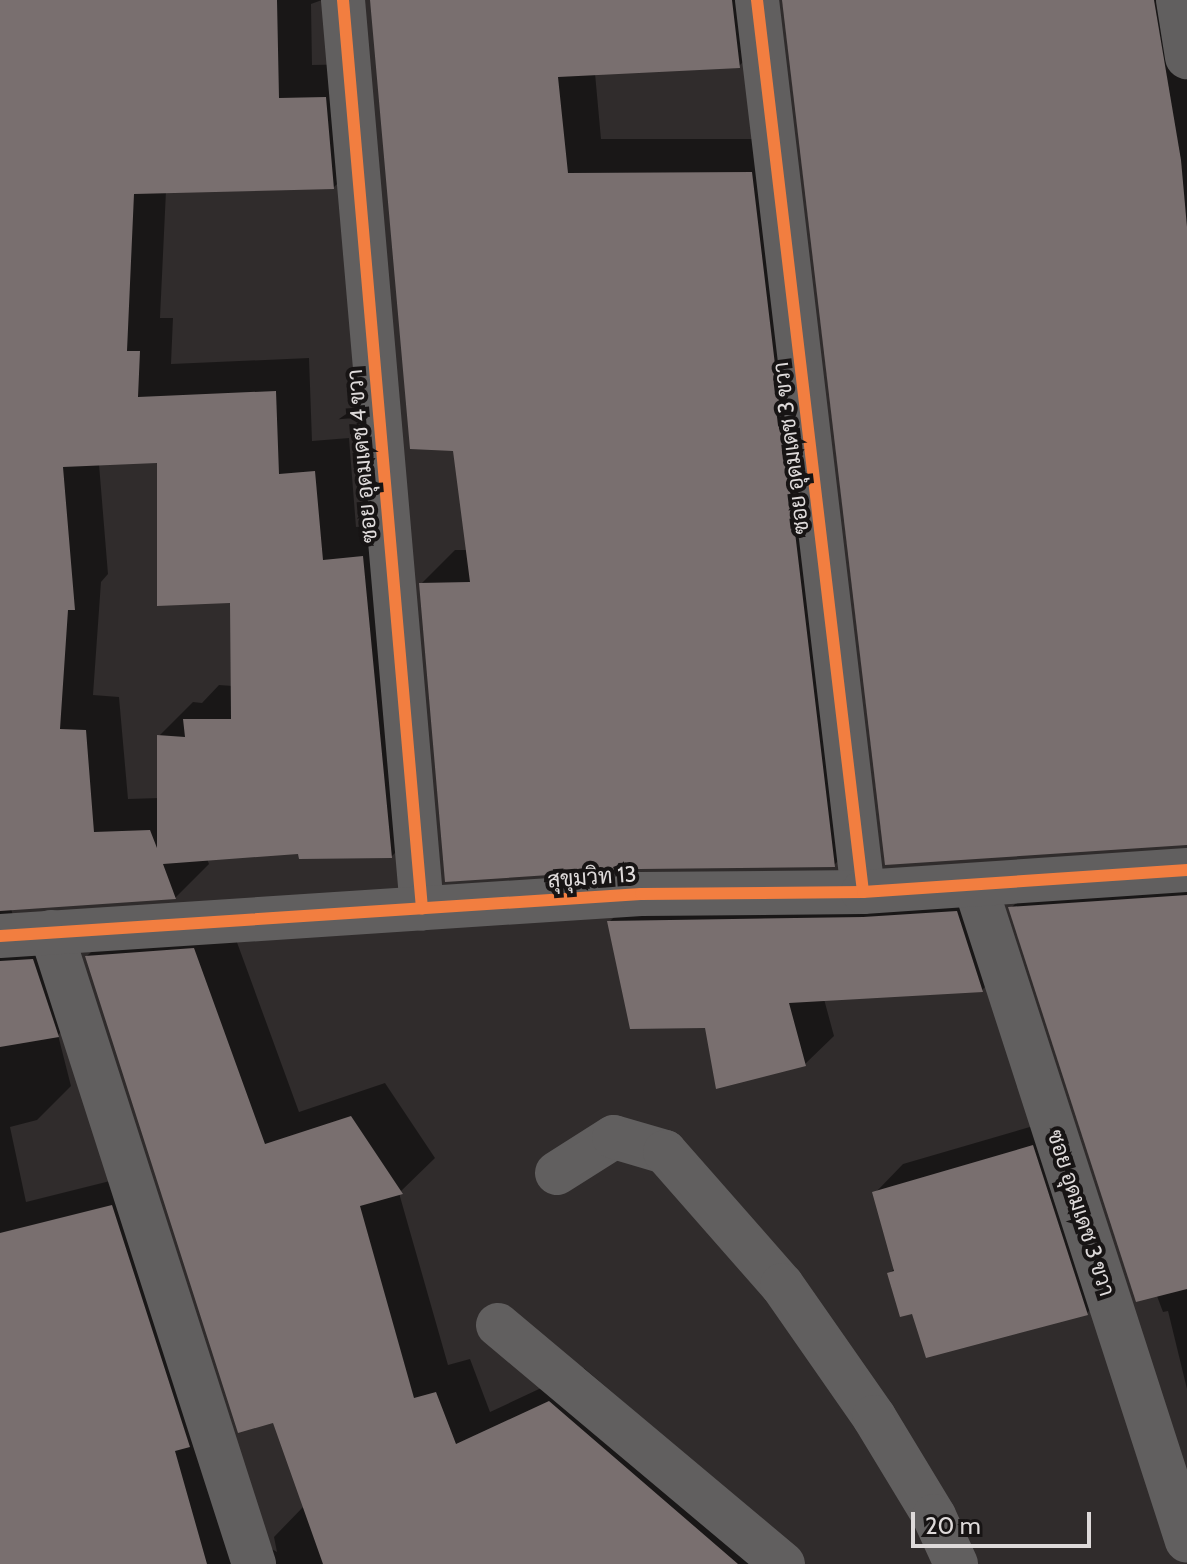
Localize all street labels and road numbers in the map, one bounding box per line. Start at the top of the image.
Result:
street label: ซอย อุดมเดช 3 ขวา [767,360,815,536]
street label: ซอย อุดมเดช 4 ขวา [341,368,383,544]
street label: สุขุมวิท 13 [547,861,637,893]
street label: ซอย อุดมเดช 3 ขวา [1042,1126,1120,1300]

